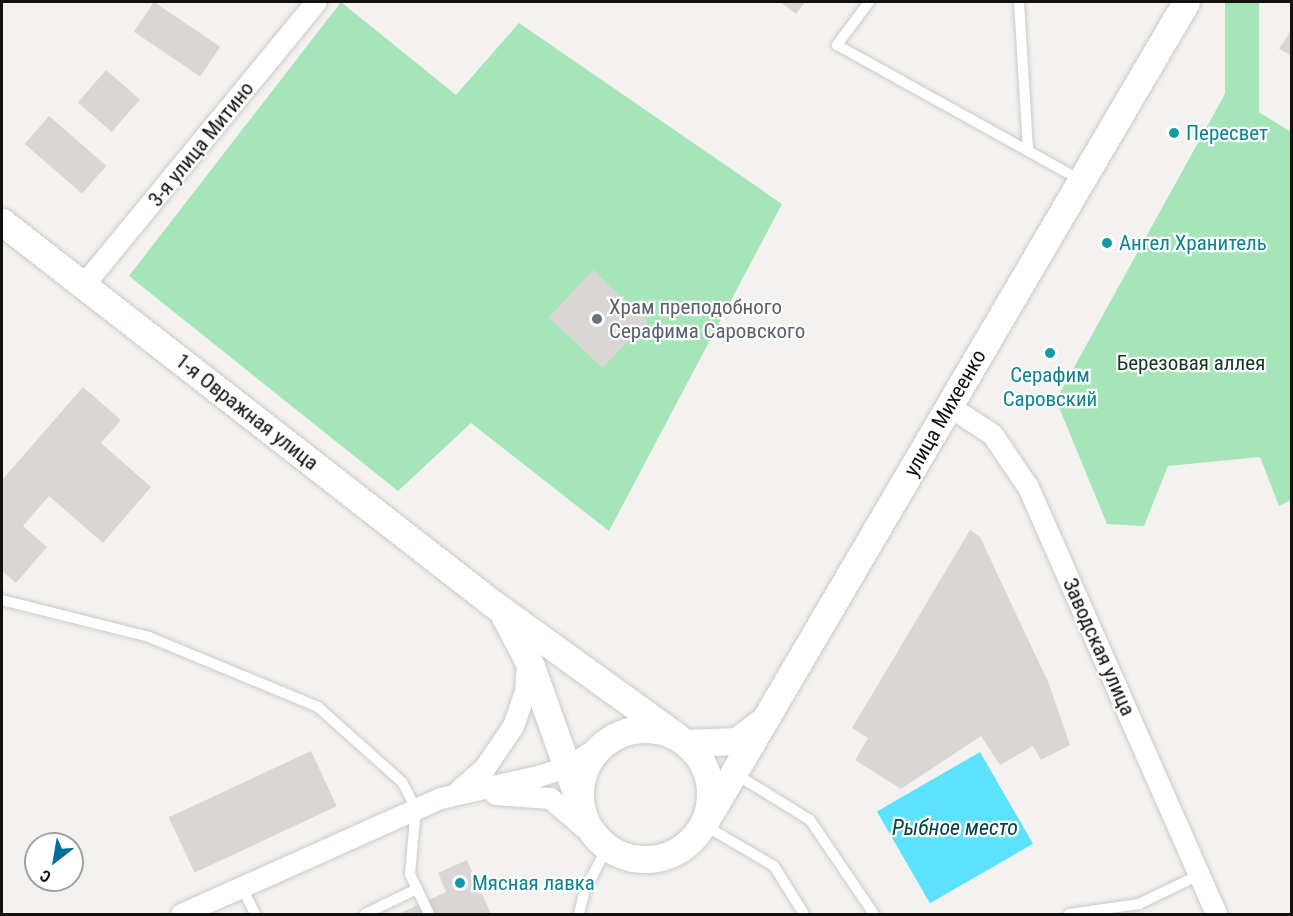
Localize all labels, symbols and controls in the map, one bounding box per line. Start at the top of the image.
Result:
street label: 3-я улица Митино [143,76,259,212]
place label: Пересвет [1186,120,1268,146]
marker: Пересвет [1167,126,1181,140]
place label: Ангел Хранитель [1119,230,1267,256]
marker: Ангел Хранитель [1100,236,1114,250]
place label: Храм преподобного Серафима Саровского [609,294,805,344]
marker: Храм преподобного Серафима Саровского [590,312,604,326]
street label: улица Михеенко [899,345,991,481]
marker: Серафим Саровский [1043,346,1057,360]
street label: 1-я Овражная улица [170,348,324,476]
park label: Березовая аллея [1117,350,1265,376]
place label: Серафим Саровский [1003,362,1097,412]
street label: Заводская улица [1057,574,1141,720]
water label: Рыбное место [892,815,1018,841]
north arrow [24,832,84,892]
text: С [37,866,54,887]
place label: Мясная лавка [472,870,595,896]
marker: Мясная лавка [453,876,467,890]

